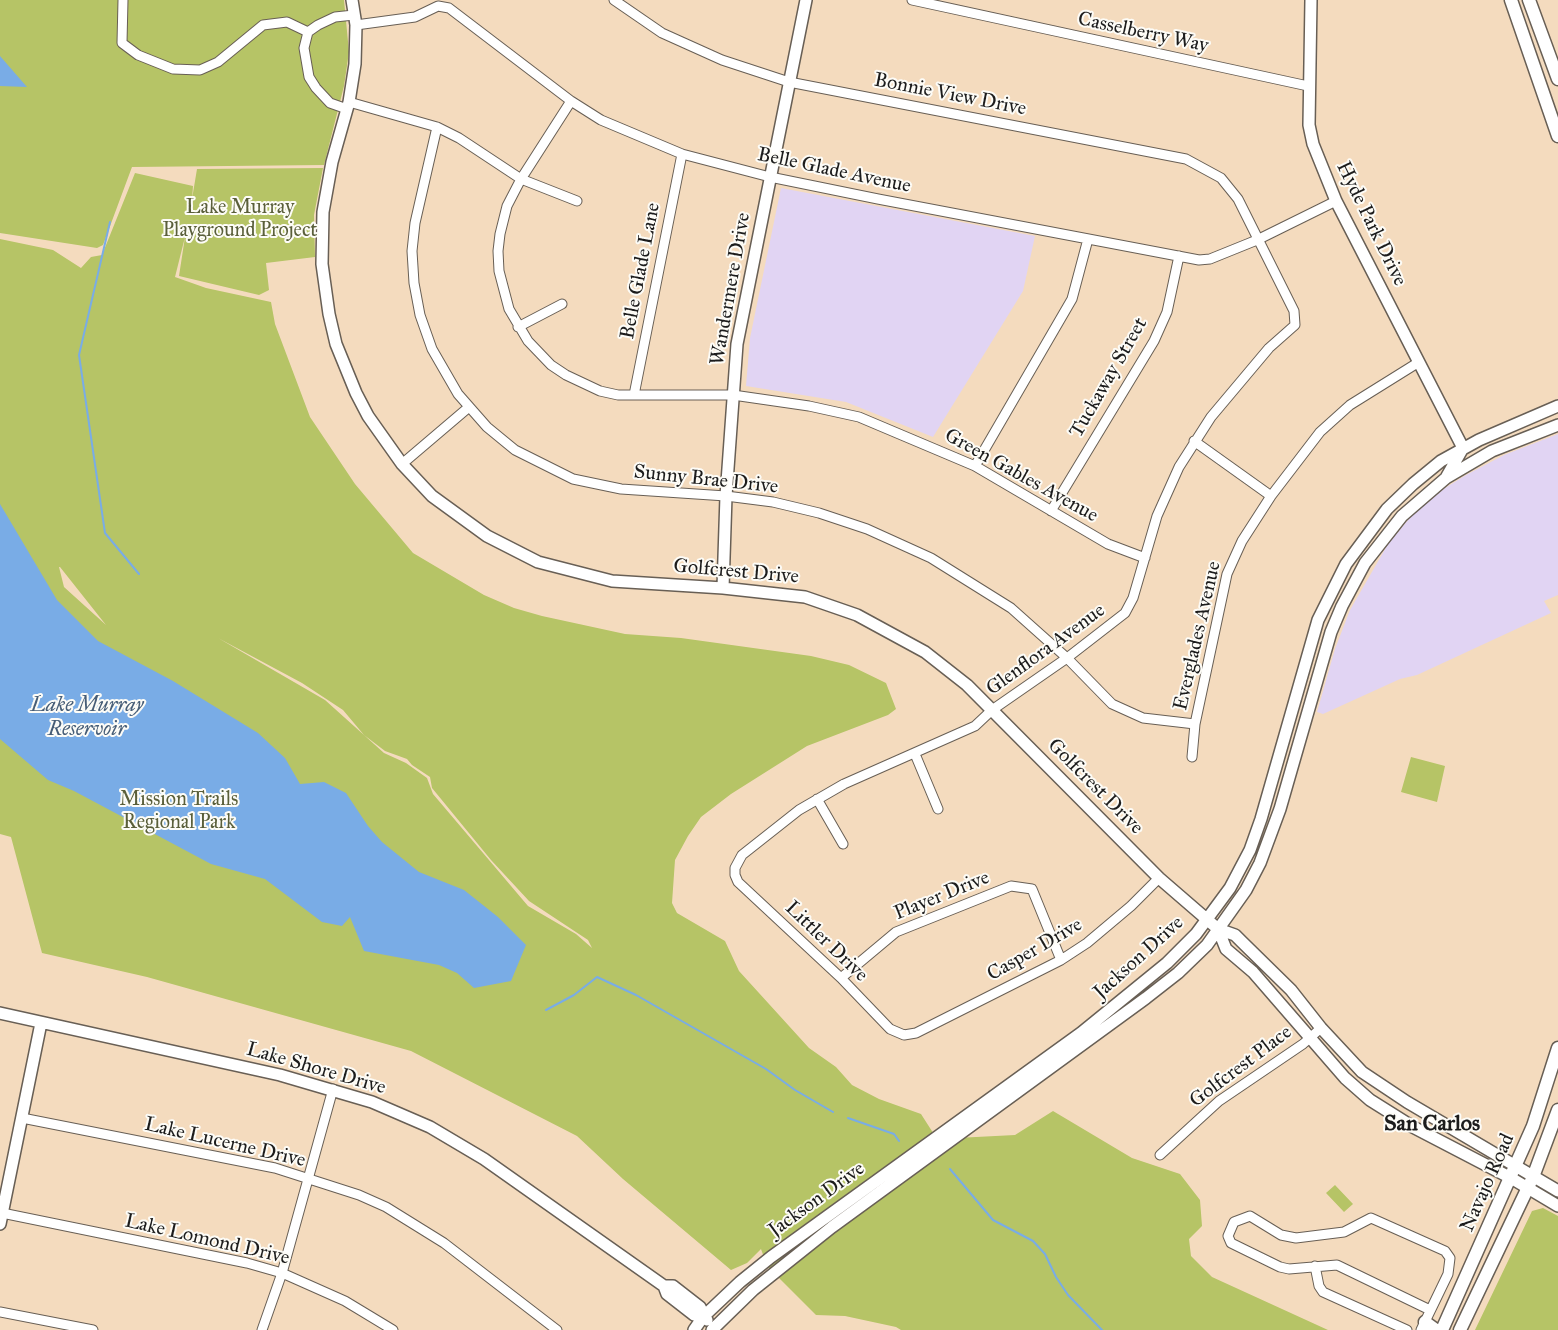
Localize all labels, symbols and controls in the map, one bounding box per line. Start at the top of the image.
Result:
street label: Casselberry Way [1076,7,1210,59]
street label: Bonnie View Drive [872,68,1028,122]
street label: Belle Glade Avenue [755,143,913,199]
street label: Hyde Park Drive [1331,158,1411,290]
park label: Lake Murray Playground Project [163,196,317,243]
street label: Belle Glade Lane [616,201,666,341]
street label: Wandermere Drive [706,211,756,367]
street label: Tuckaway Street [1065,314,1153,442]
street label: Green Gables Avenue [940,424,1102,528]
street label: Sunny Brae Drive [633,460,779,500]
street label: Golfcrest Drive [672,555,800,589]
street label: Everglades Avenue [1169,559,1227,713]
street label: Glenflora Avenue [982,599,1110,701]
water label: Lake Murray Reservoir [30,693,144,743]
street label: Golfcrest Drive [1042,734,1148,840]
park label: Mission Trails Regional Park [120,788,238,835]
street label: Player Drive [891,866,993,926]
street label: Littler Drive [780,897,872,987]
street label: Jackson Drive [1089,911,1189,1005]
street label: Casper Drive [983,913,1087,987]
street label: Golfcrest Place [1185,1021,1297,1113]
street label: Lake Shore Drive [244,1038,388,1100]
district label: San Carlos [1384,1112,1480,1138]
street label: Lake Lucerne Drive [142,1113,308,1173]
street label: Navajo Road [1456,1130,1520,1236]
street label: Jackson Drive [764,1157,870,1243]
street label: Lake Lomond Drive [122,1209,292,1271]

